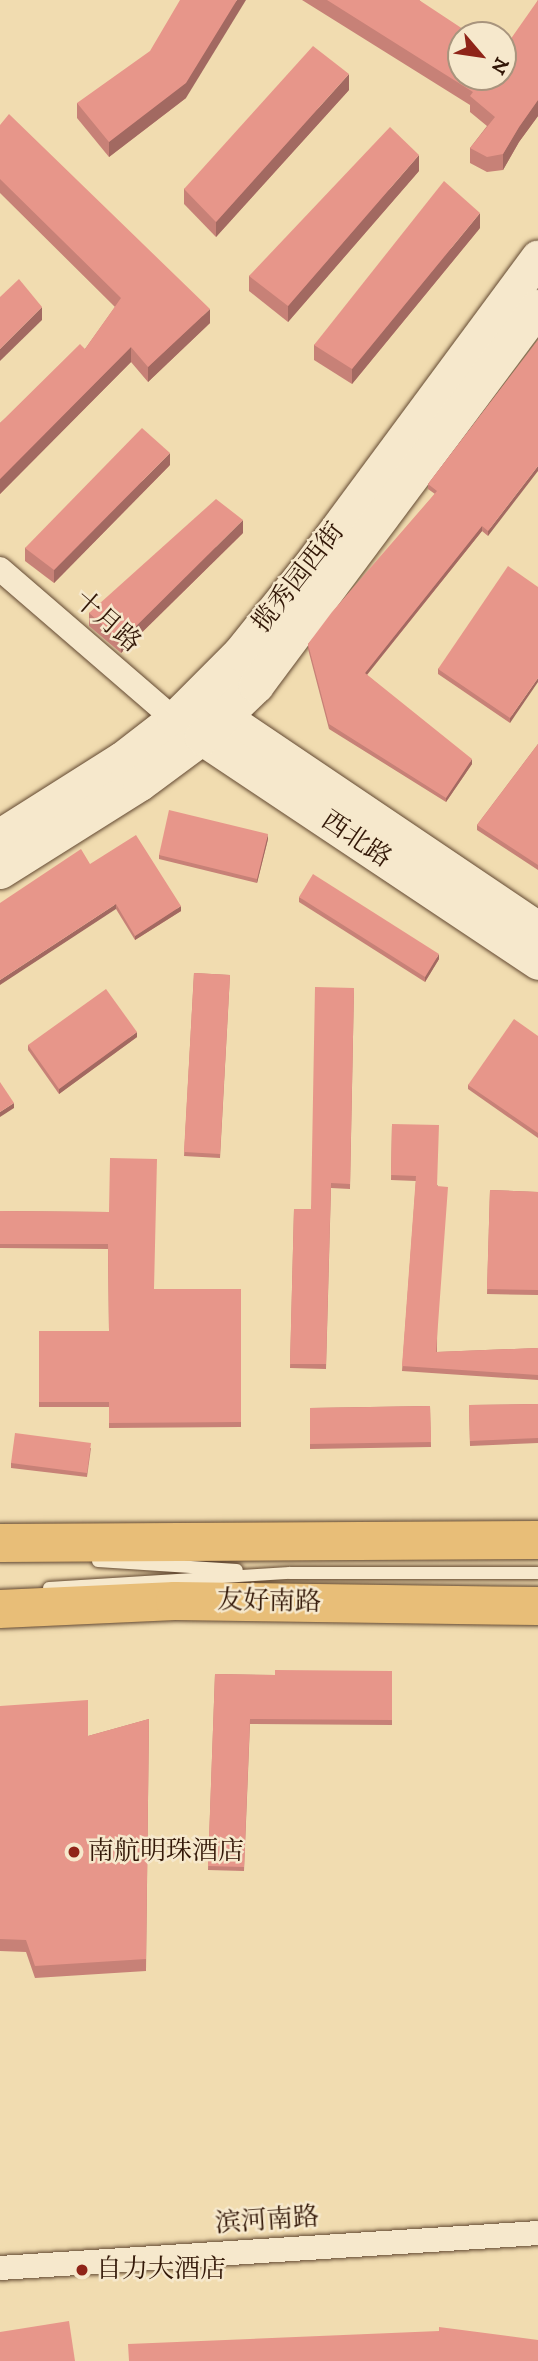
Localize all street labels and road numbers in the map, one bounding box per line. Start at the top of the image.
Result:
street label: 揽秀园西街 [247,517,351,639]
street label: 十月路 [67,585,147,659]
street label: 西北路 [315,805,397,875]
street label: 友好南路 [217,1585,321,1619]
street label: 滨河南路 [214,2202,320,2240]

